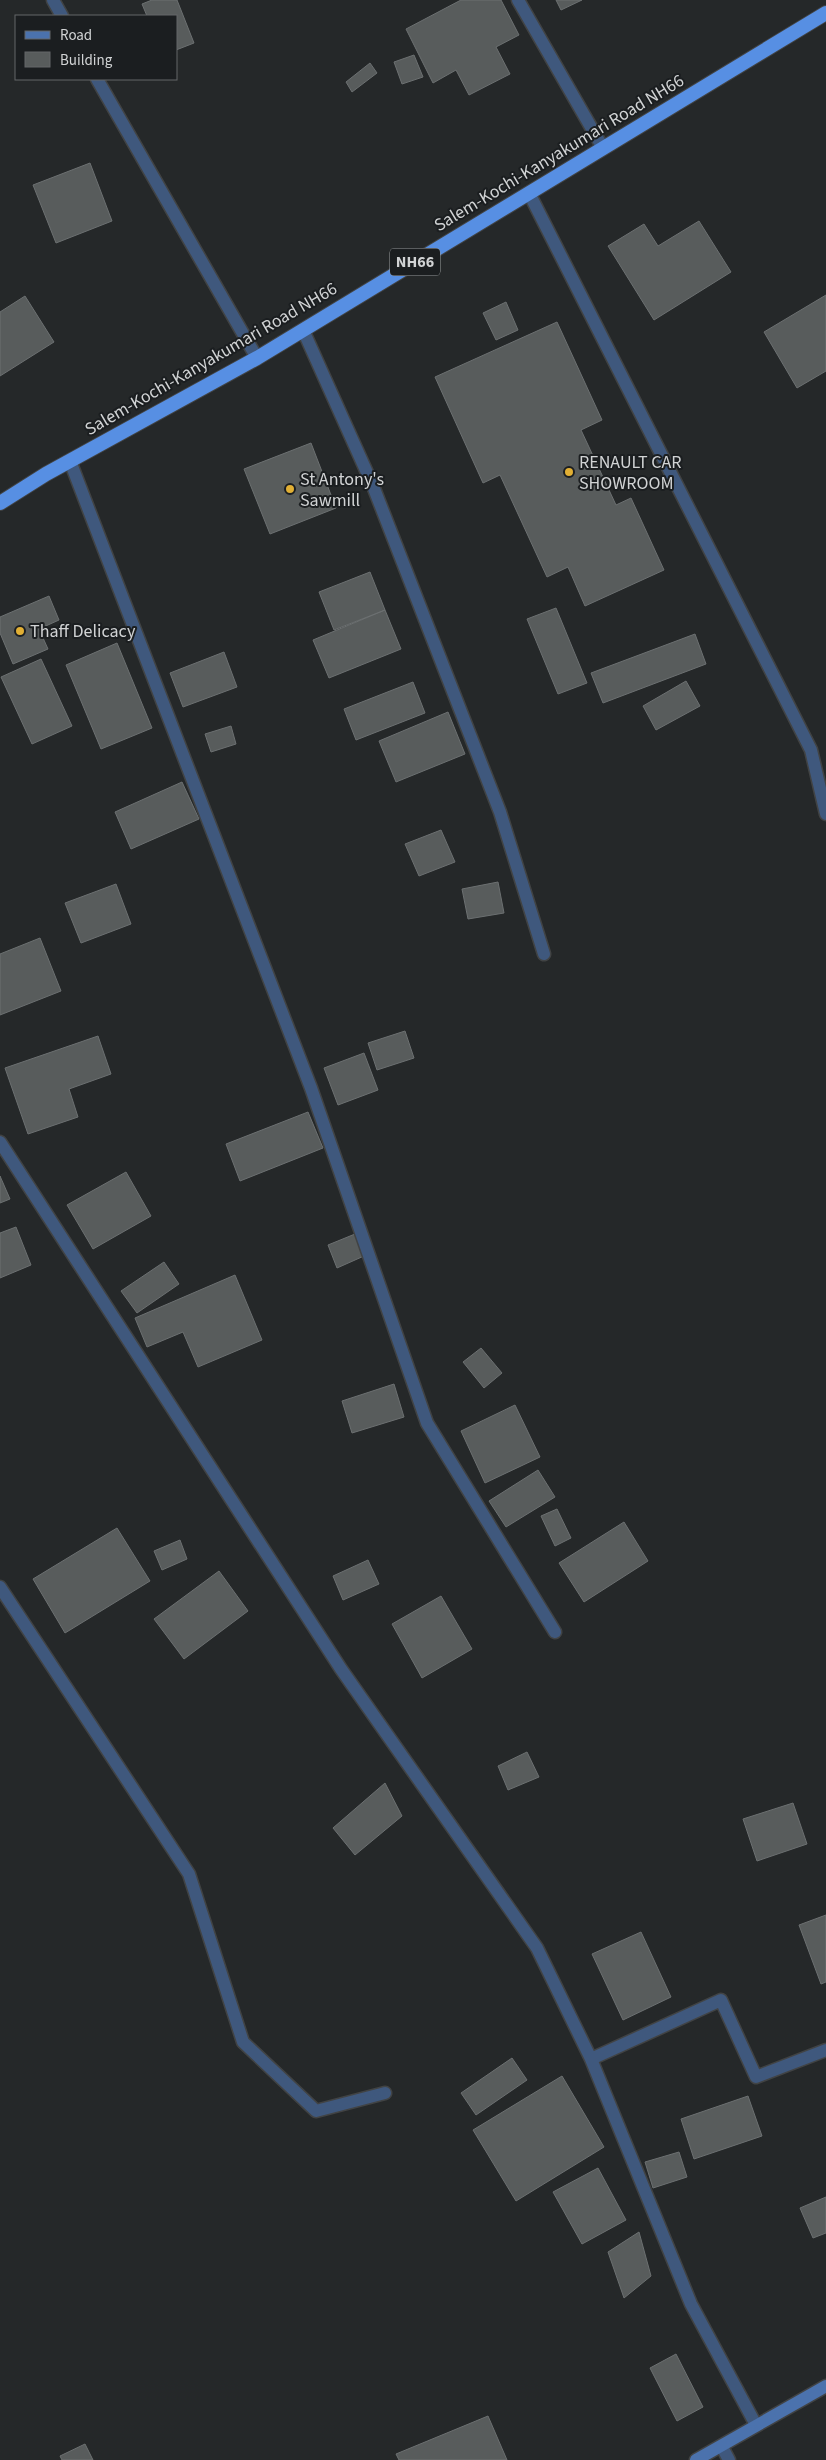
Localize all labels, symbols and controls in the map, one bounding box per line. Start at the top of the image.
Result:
legend [15,15,178,80]
text: Road [60,25,92,46]
text: Building [60,50,113,71]
street label: Salem-Kochi-Kanyakumari Road NH66 [429,68,689,238]
road number: NH66 [390,248,440,276]
street label: Salem-Kochi-Kanyakumari Road NH66 [80,276,342,442]
place label: RENAULT CAR SHOWROOM [579,450,682,496]
marker: RENAULT CAR SHOWROOM [563,466,575,478]
place label: St Antony's Sawmill [300,467,384,513]
marker: St Antony's Sawmill [284,483,296,495]
place label: Thaff Delicacy [30,619,136,644]
marker: Thaff Delicacy [14,625,26,637]

